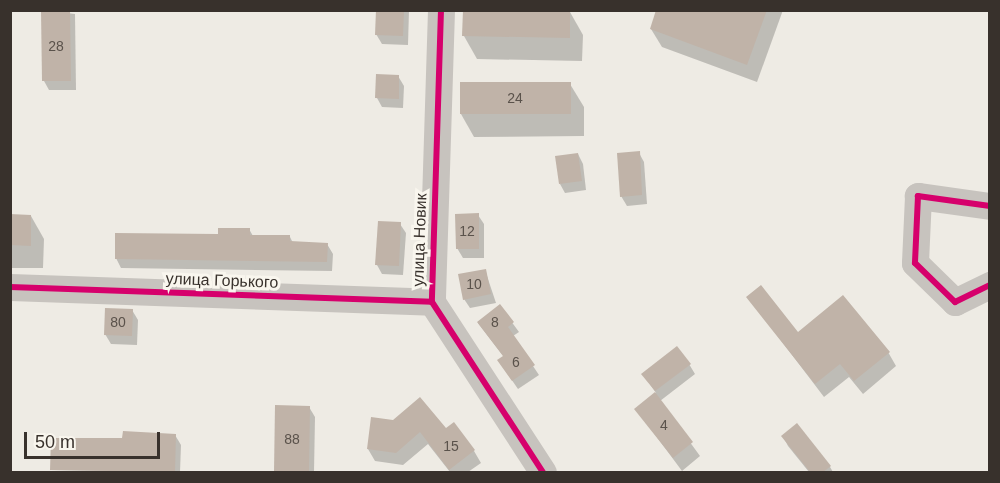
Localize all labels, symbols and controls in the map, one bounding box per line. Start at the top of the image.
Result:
house number: 28 [48,38,64,54]
house number: 24 [507,90,523,106]
street label: улица Новик [409,193,431,287]
house number: 12 [459,223,475,239]
street label: улица Горького [165,269,279,293]
house number: 10 [466,276,482,292]
house number: 80 [110,314,126,330]
house number: 8 [491,314,499,330]
house number: 6 [512,354,520,370]
house number: 4 [660,417,668,433]
scale bar [27,420,164,458]
house number: 88 [284,431,300,447]
text: 50 m [35,432,75,452]
house number: 15 [443,438,459,454]

